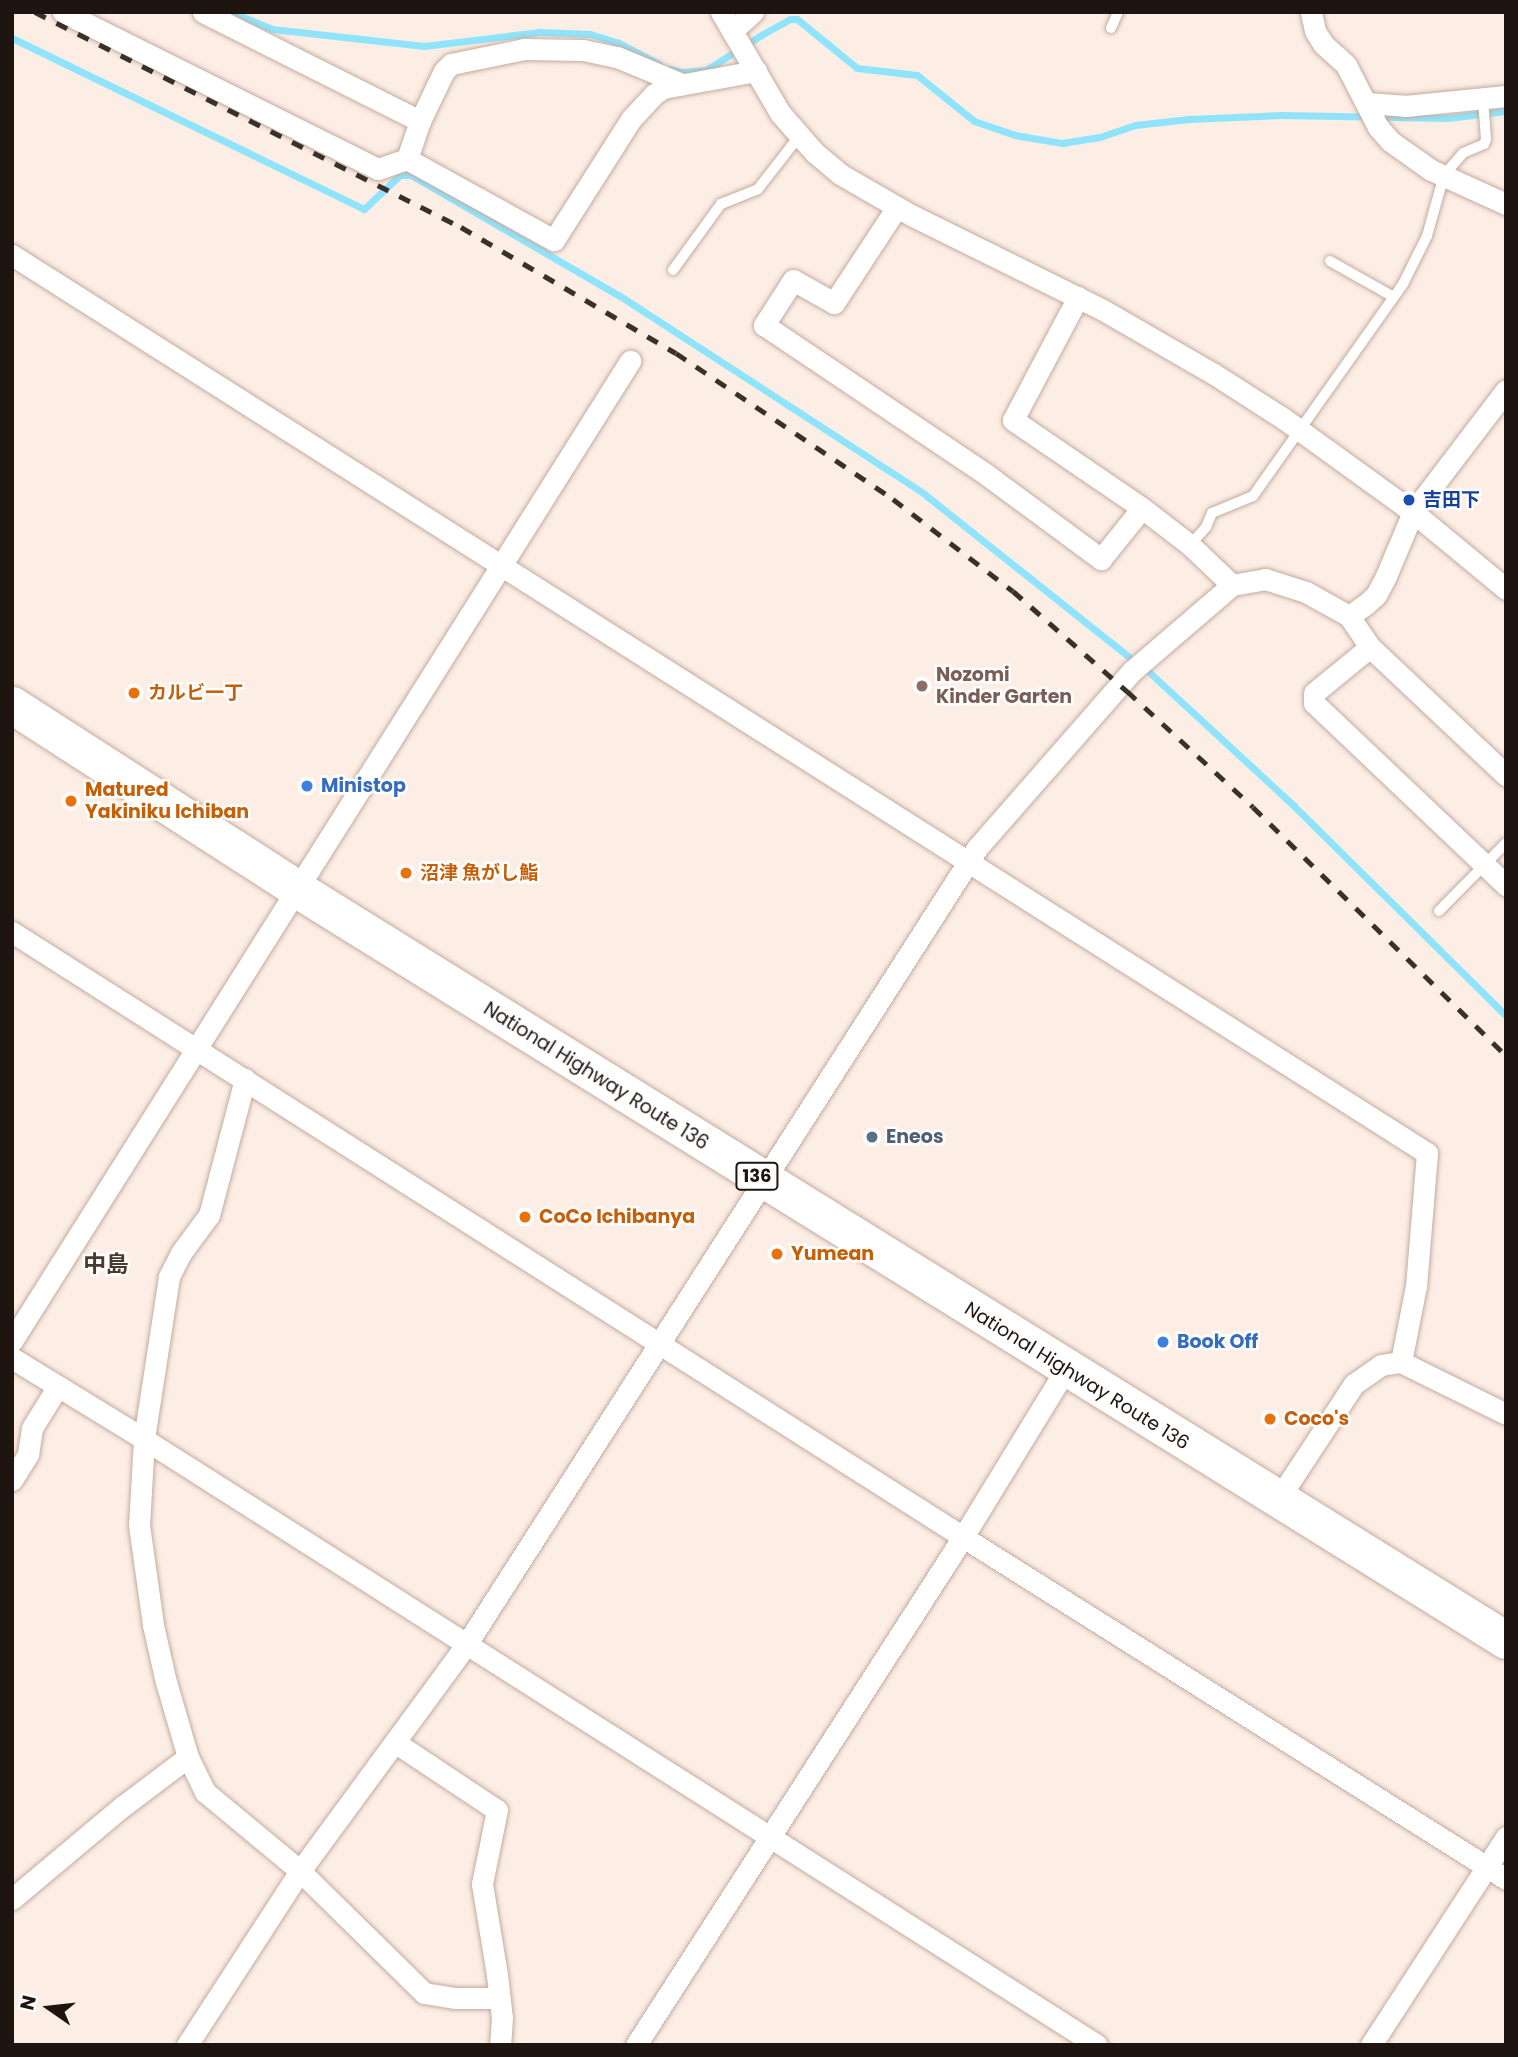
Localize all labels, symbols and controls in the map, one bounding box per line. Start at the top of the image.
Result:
place label: 吉田下 [1423,489,1480,511]
marker: 吉田下 [1401,492,1417,508]
place label: Nozomi Kinder Garten [936,664,1072,708]
marker: Nozomi Kinder Garten [914,678,930,694]
place label: カルビ一丁 [148,682,243,704]
marker: カルビ一丁 [126,685,142,701]
place label: Ministop [321,775,406,797]
marker: Ministop [299,778,315,794]
place label: Matured Yakiniku Ichiban [85,779,249,823]
marker: Matured Yakiniku Ichiban [63,793,79,809]
place label: 沼津 魚がし鮨 [420,862,538,884]
marker: 沼津 魚がし鮨 [398,865,414,881]
street label: National Highway Route 136 [479,997,713,1155]
place label: Eneos [886,1126,943,1148]
marker: Eneos [864,1129,880,1145]
road number: 136 [734,1162,780,1190]
place label: CoCo Ichibanya [539,1206,695,1228]
marker: CoCo Ichibanya [517,1209,533,1225]
place label: Yumean [791,1243,874,1265]
marker: Yumean [769,1246,785,1262]
district label: 中島 [83,1250,129,1278]
street label: National Highway Route 136 [960,1297,1194,1455]
place label: Book Off [1177,1331,1258,1353]
marker: Book Off [1155,1334,1171,1350]
place label: Coco's [1284,1408,1349,1430]
marker: Coco's [1262,1411,1278,1427]
north arrow [14,1973,84,2043]
text: N [13,1993,43,2013]

